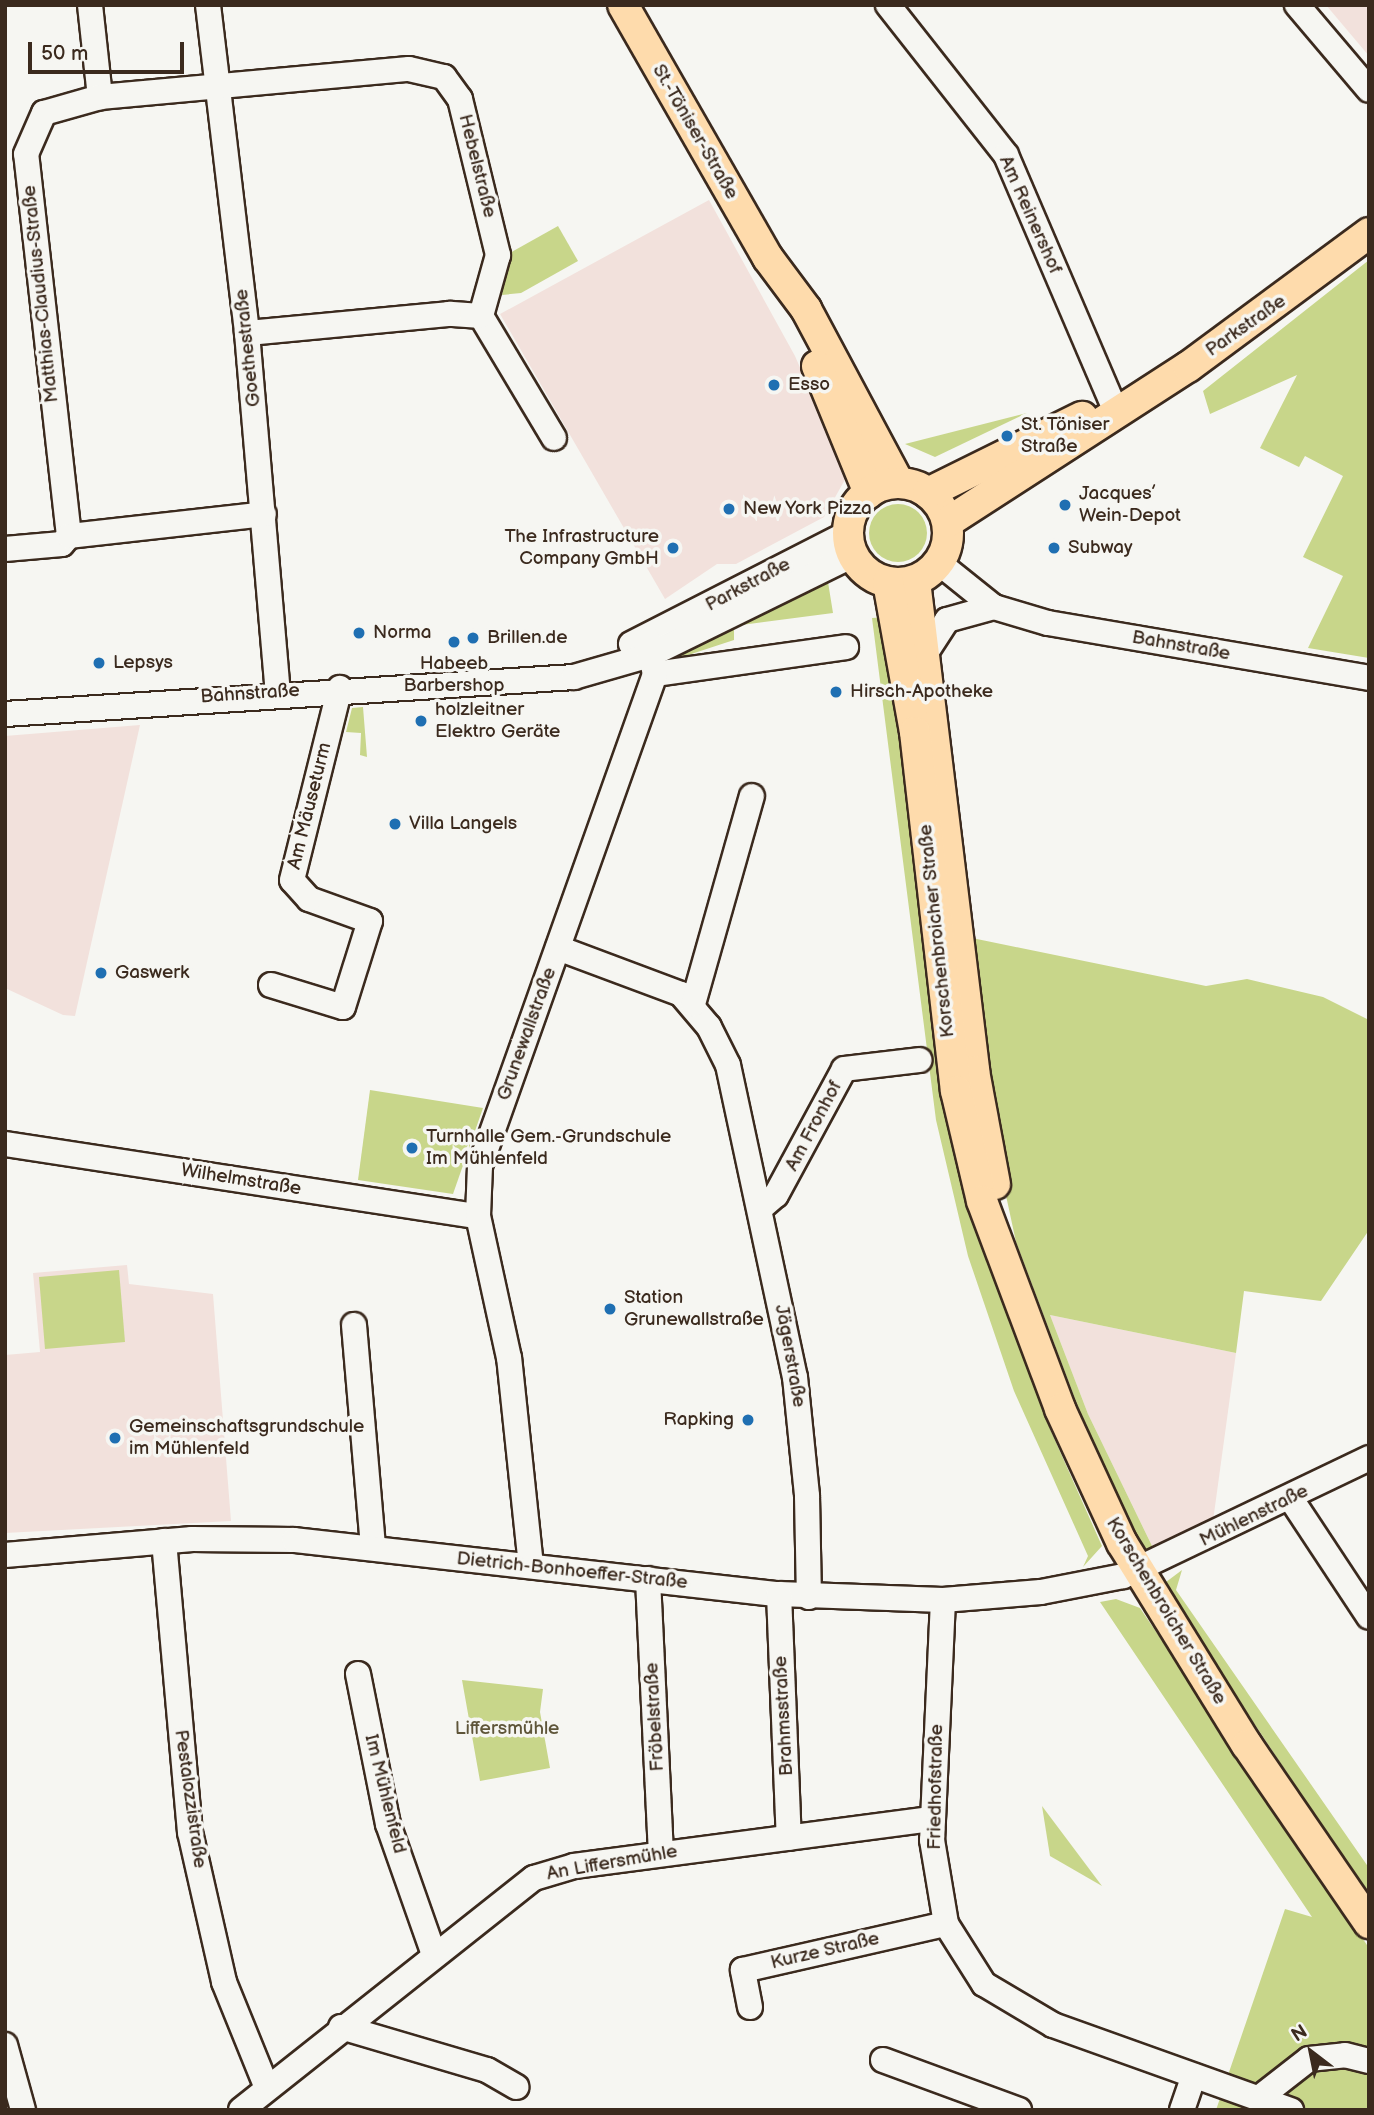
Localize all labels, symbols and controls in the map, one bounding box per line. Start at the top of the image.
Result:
scale bar [32,28,187,72]
text: 50 m [41,41,88,66]
street label: St.-Töniser-Straße [647,60,743,204]
street label: Hebelstraße [453,112,501,220]
street label: Am Reinershof [994,152,1066,278]
street label: Matthias-Claudius-Straße [18,184,64,404]
street label: Goethestraße [230,288,266,408]
street label: Parkstraße [1202,290,1290,362]
place label: Esso [788,374,830,396]
marker: Esso [766,377,782,393]
place label: St. Töniser Straße [1021,414,1110,458]
marker: St. Töniser Straße [999,428,1015,444]
place label: Jacques’ Wein-Depot [1079,483,1181,527]
marker: Jacques’ Wein-Depot [1057,497,1073,513]
place label: New York Pizza [743,498,873,520]
marker: New York Pizza [721,501,737,517]
place label: The Infrastructure Company GmbH [504,526,659,570]
place label: Subway [1068,537,1133,559]
marker: The Infrastructure Company GmbH [665,540,681,556]
marker: Subway [1046,540,1062,556]
street label: Parkstraße [702,553,794,617]
place label: Norma [373,622,431,644]
marker: Norma [351,625,367,641]
street label: Bahnstraße [1130,626,1232,666]
place label: Brillen.de [487,627,568,649]
marker: Brillen.de [465,630,481,646]
marker: Habeeb Barbershop [446,634,462,650]
place label: Lepsys [113,652,173,674]
place label: Habeeb Barbershop [403,653,505,697]
marker: Lepsys [91,655,107,671]
street label: Bahnstraße [200,679,300,709]
place label: Hirsch-Apotheke [850,681,993,703]
marker: Hirsch-Apotheke [828,684,844,700]
place label: holzleitner Elektro Geräte [435,699,560,743]
marker: holzleitner Elektro Geräte [413,713,429,729]
street label: Am Mäuseturm [283,740,337,872]
place label: Villa Langels [409,813,517,835]
marker: Villa Langels [387,816,403,832]
street label: Korschenbroicher Straße [914,823,960,1039]
place label: Gaswerk [115,962,189,984]
street label: Grunewallstraße [492,964,562,1104]
marker: Gaswerk [93,965,109,981]
street label: Am Fronhof [781,1077,847,1175]
place label: Turnhalle Gem.-Grundschule Im Mühlenfeld [426,1126,671,1170]
marker: Turnhalle Gem.-Grundschule Im Mühlenfeld [404,1140,420,1156]
street label: Wilhelmstraße [179,1159,303,1201]
place label: Station Grunewallstraße [624,1287,764,1331]
marker: Station Grunewallstraße [602,1301,618,1317]
street label: Jägerstraße [770,1303,810,1409]
place label: Rapking [663,1409,734,1431]
marker: Rapking [740,1412,756,1428]
place label: Gemeinschaftsgrundschule im Mühlenfeld [129,1416,364,1460]
marker: Gemeinschaftsgrundschule im Mühlenfeld [107,1430,123,1446]
street label: Mühlenstraße [1196,1480,1312,1552]
street label: Korschenbroicher Straße [1101,1513,1231,1709]
street label: Dietrich-Bonhoeffer-Straße [455,1548,689,1594]
street label: Brahmsstraße [769,1655,799,1777]
street label: Fröbelstraße [641,1662,669,1772]
park label: Liffersmühle [455,1718,559,1740]
street label: Friedhofstraße [924,1724,948,1850]
street label: Pestalozzistraße [169,1728,211,1870]
street label: Im Mühlenfeld [359,1732,411,1856]
street label: An Liffersmühle [545,1840,679,1886]
street label: Kurze Straße [768,1927,882,1975]
north arrow [1276,2017,1346,2087]
text: N [1287,2020,1312,2047]

